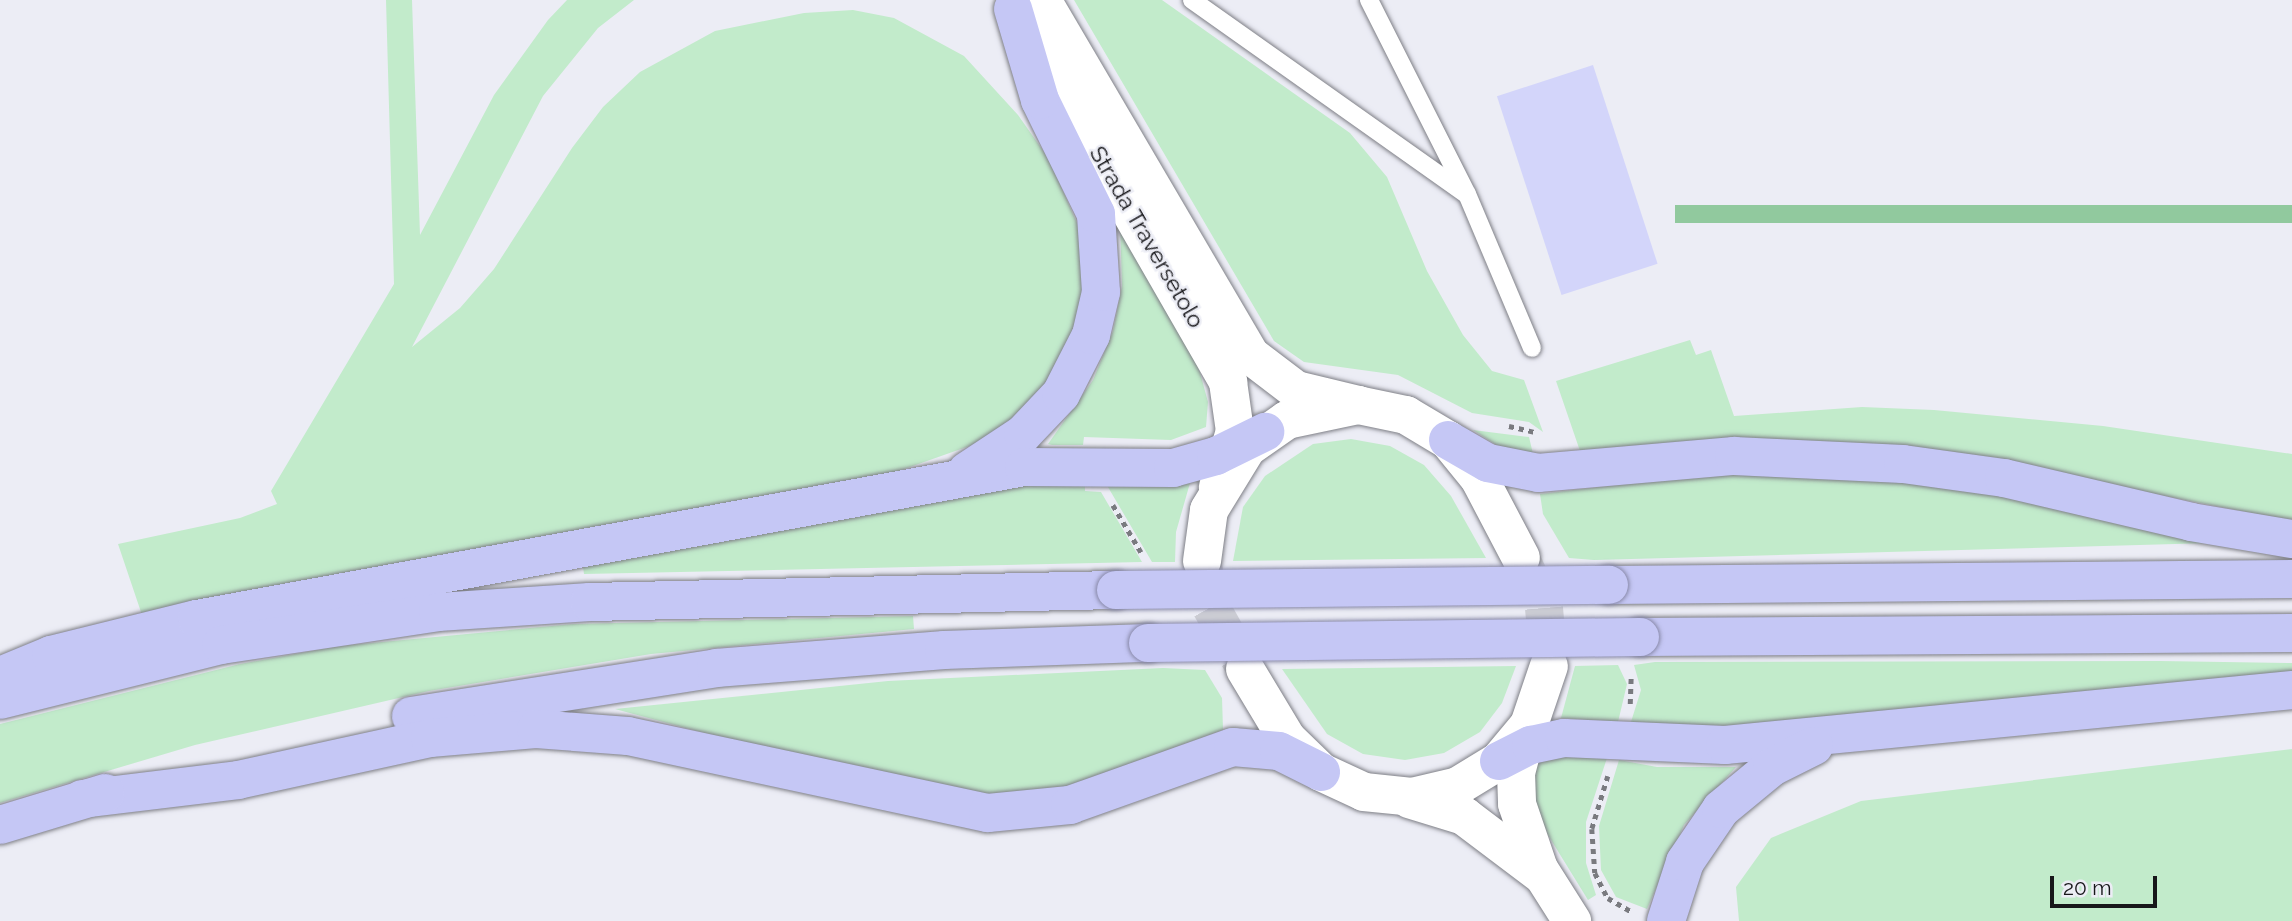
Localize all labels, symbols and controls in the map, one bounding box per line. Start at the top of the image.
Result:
street label: Strada Traversetolo [1084,141,1210,333]
scale bar [2054,862,2161,906]
text: 20 m [2063,875,2111,900]

